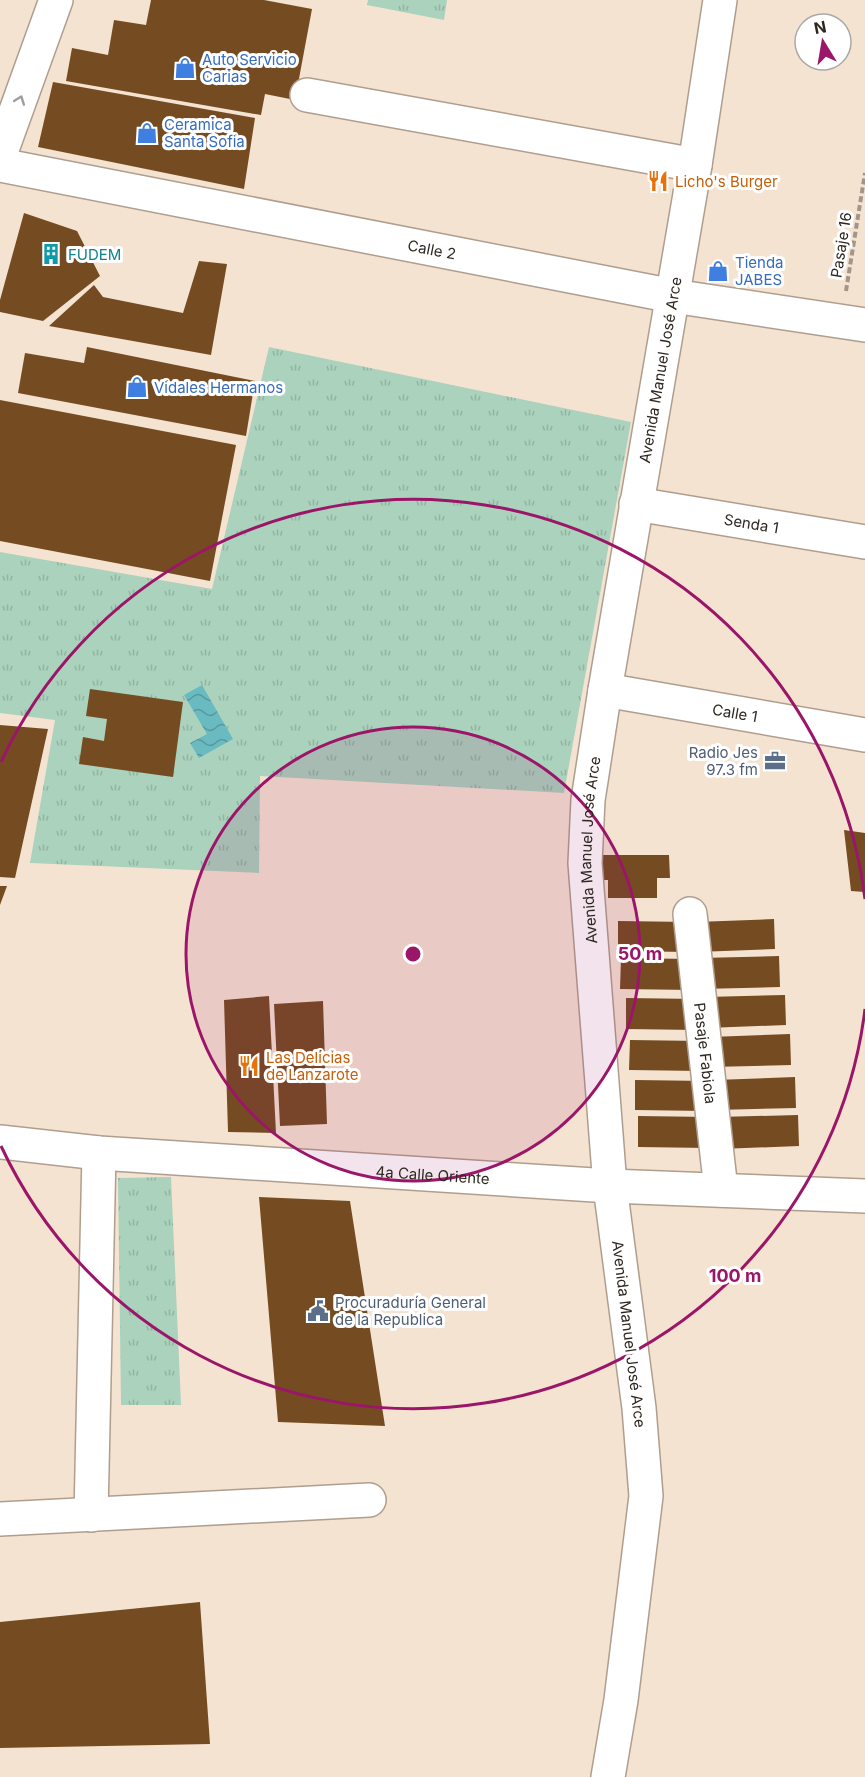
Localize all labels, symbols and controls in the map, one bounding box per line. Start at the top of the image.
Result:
north arrow [793,12,853,72]
text: N [812,16,828,38]
place label: Auto Servicio Carias [202,50,297,86]
shop icon: Auto Servicio Carias [173,56,197,80]
one-way arrow [12,96,25,106]
place label: Ceramica Santa Sofia [164,115,245,151]
shop icon: Ceramica Santa Sofia [135,121,159,145]
restaurant icon: Licho's Burger [646,169,670,193]
place label: Licho's Burger [675,172,778,191]
street label: Pasaje 16 [826,211,856,279]
street label: Calle 2 [406,235,458,263]
building icon: FUDEM [39,242,63,266]
place label: FUDEM [68,245,121,264]
place label: Tienda JABES [735,253,784,289]
shop icon: Tienda JABES [706,259,730,283]
street label: Avenida Manuel José Arce [635,275,685,464]
shop icon: Vidales Hermanos [125,375,149,399]
place label: Vidales Hermanos [154,378,283,397]
street label: Senda 1 [723,509,780,537]
street label: Calle 1 [711,699,759,726]
place label: Radio Jes 97.3 fm [689,743,758,779]
office icon: Radio Jes 97.3 fm [763,749,787,773]
street label: Avenida Manuel José Arce [575,755,604,944]
text: 50 m [618,943,662,964]
centre of rings [403,944,423,964]
street label: Pasaje Fabiola [691,1001,721,1105]
place label: Las Delicias de Lanzarote [266,1048,359,1084]
restaurant icon: Las Delicias de Lanzarote [237,1054,261,1078]
street label: 4a Calle Oriente [375,1161,490,1188]
street label: Avenida Manuel José Arce [608,1239,650,1429]
text: 100 m [709,1265,761,1286]
place label: Procuraduría General de la Republica [335,1293,486,1329]
public building icon: Procuraduría General de la Republica [306,1299,330,1323]

